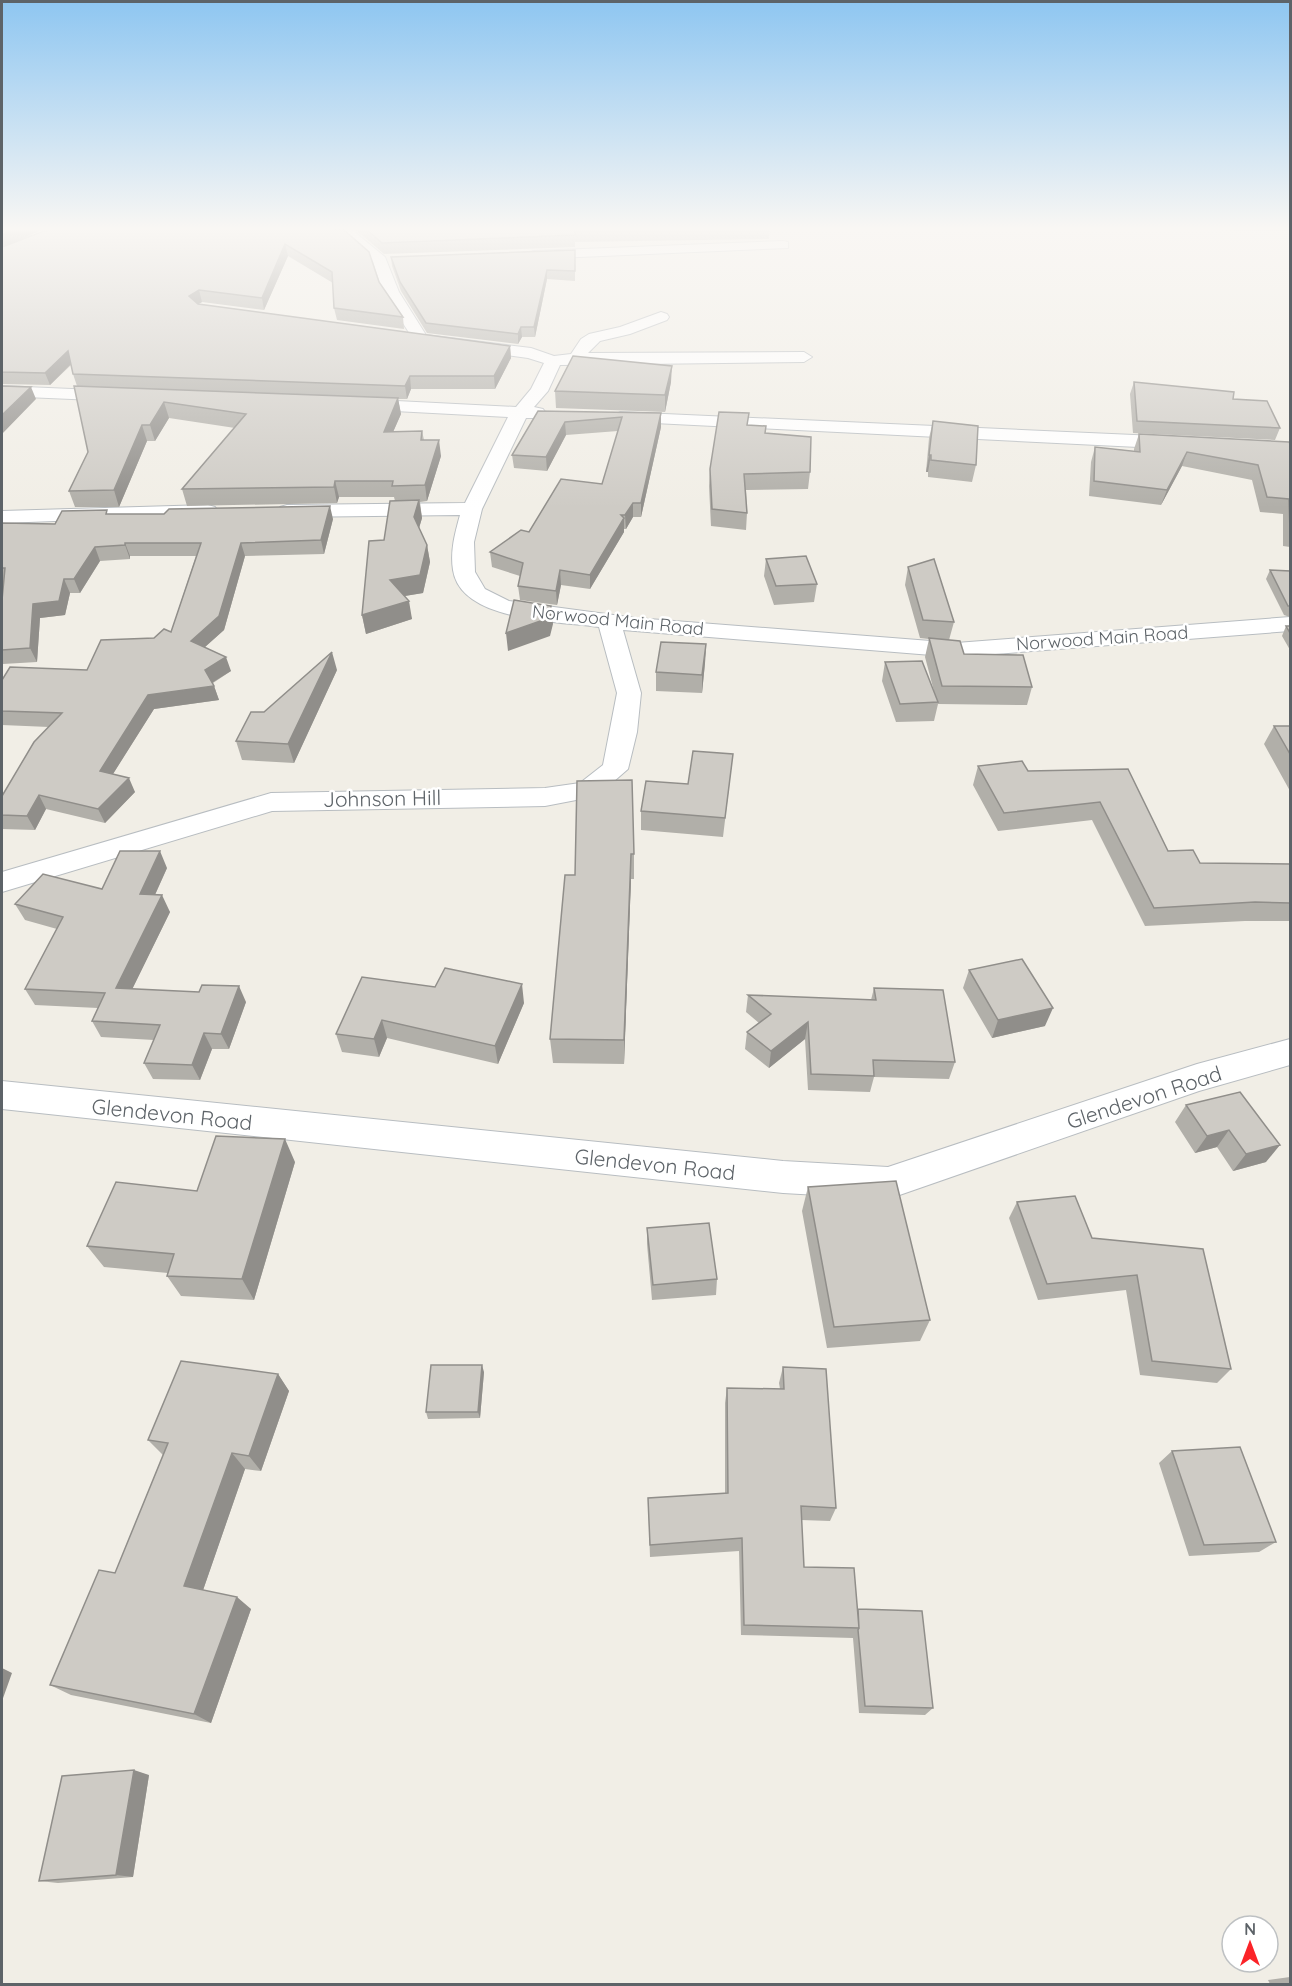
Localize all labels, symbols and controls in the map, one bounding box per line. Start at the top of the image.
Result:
street label: Norwood Main Road [531,600,705,640]
street label: Norwood Main Road [1015,621,1189,655]
street label: Johnson Hill [323,784,441,812]
street label: Glendevon Road [1063,1060,1225,1134]
street label: Glendevon Road [90,1093,254,1135]
street label: Glendevon Road [573,1143,737,1185]
north arrow [1220,1914,1280,1974]
text: N [1244,1919,1256,1939]

